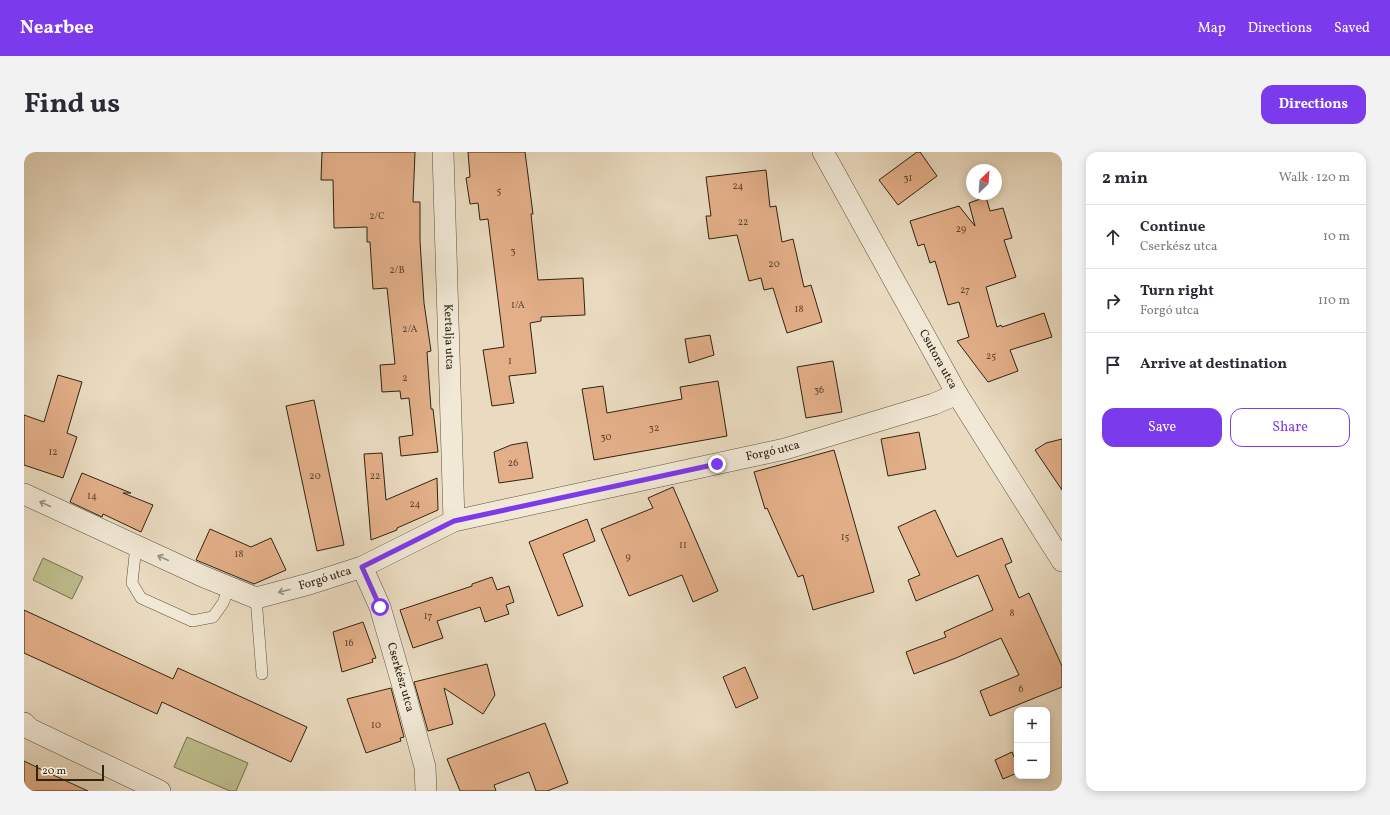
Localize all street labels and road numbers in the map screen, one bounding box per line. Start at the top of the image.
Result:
street label: Kertalja utca [440,304,457,370]
street label: Csutora utca [915,327,961,392]
street label: Forgó utca [744,437,802,465]
street label: Forgó utca [297,563,354,594]
street label: Cserkész utca [383,641,418,714]

